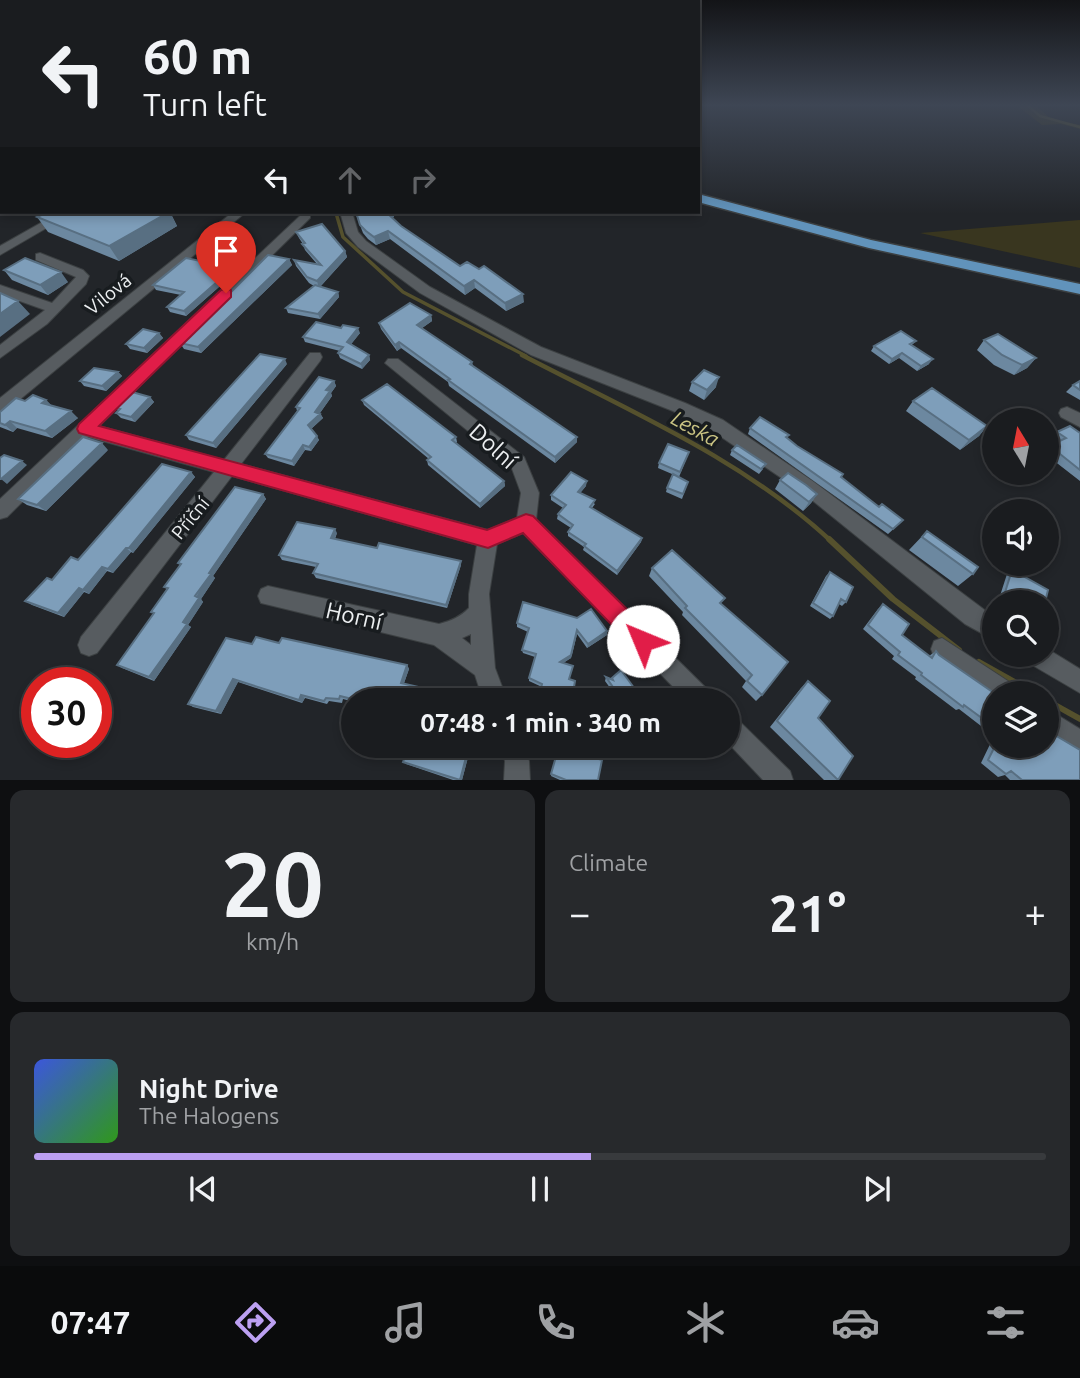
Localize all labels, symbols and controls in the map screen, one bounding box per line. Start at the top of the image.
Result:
icon: left [28,28,119,119]
text: 60 m [143,28,252,83]
text: Turn left [143,86,267,122]
icon: left [258,161,296,199]
icon: ahead [331,161,369,199]
icon: right [404,161,442,199]
pin [196,221,256,293]
icon: arrive [207,232,245,270]
street label: Vilová [81,269,135,319]
water label: Leska [668,405,723,451]
north arrow [982,408,1059,485]
map controls [982,408,1059,758]
street label: Dolní [465,418,522,473]
street label: Příční [167,492,214,543]
button: sound [982,499,1059,576]
button: search [982,590,1059,667]
street label: Horní [324,597,385,634]
position arrow [606,604,680,678]
speed limit sign: 30 [21,667,112,758]
button: layers [982,681,1059,758]
text: 07:48 · 1 min · 340 m [420,708,661,737]
text: 20 [221,832,324,934]
text: Climate [569,850,648,875]
text: 21° [769,884,846,942]
text: − [569,892,590,934]
text: + [1025,892,1046,934]
text: km/h [246,929,299,954]
text: Night Drive [139,1074,279,1103]
text: The Halogens [139,1103,279,1128]
icon: previous [184,1170,222,1208]
icon: pause [521,1170,559,1208]
icon: next [858,1170,896,1208]
icon: directions [231,1298,280,1347]
icon: music [381,1298,430,1347]
icon: phone [531,1298,580,1347]
icon: climate [681,1298,730,1347]
icon: car [831,1298,880,1347]
icon: filters [981,1298,1030,1347]
text: 07:47 [50,1304,131,1340]

